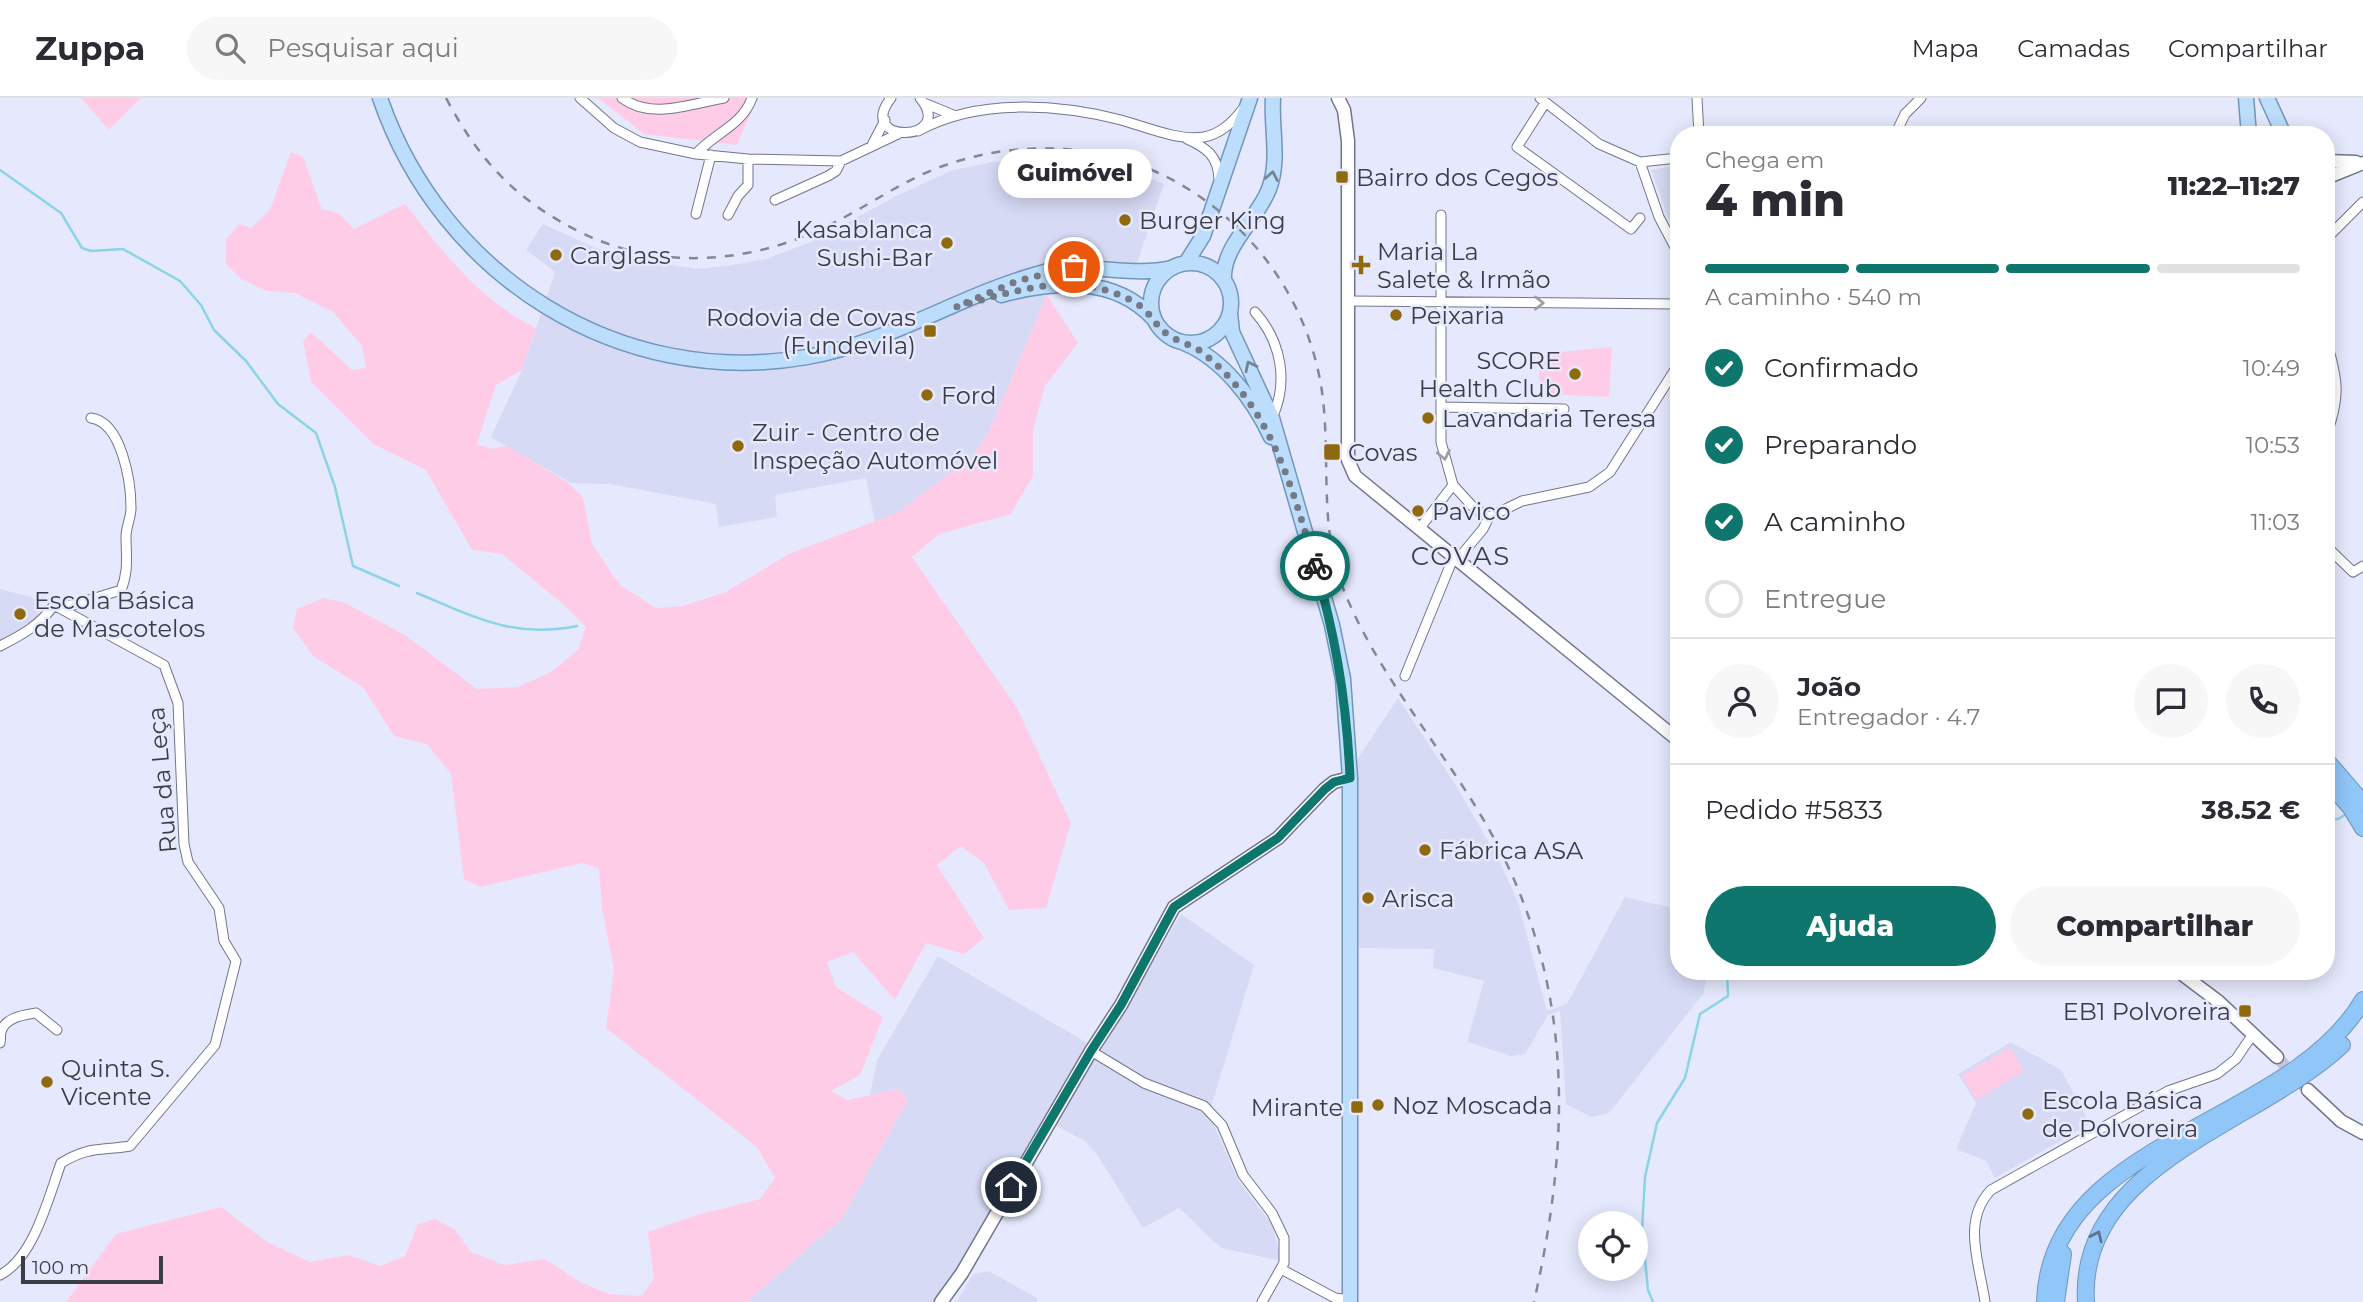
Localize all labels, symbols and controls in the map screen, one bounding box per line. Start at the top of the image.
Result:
search box [187,17,677,80]
text: Zuppa [35,28,145,68]
icon: search [211,29,249,67]
text: Pesquisar aqui [267,32,459,64]
text: Mapa [1912,34,1979,63]
text: Camadas [2017,34,2130,63]
text: Compartilhar [2168,34,2328,63]
text: Chega em [1705,146,1824,174]
callout: Guimóvel [997,148,1151,197]
text: Guimóvel [1017,159,1133,187]
place label: Bairro dos Cegos [1356,163,1558,192]
marker: Bairro dos Cegos [1334,169,1350,185]
one-way arrow [1264,170,1279,182]
text: 11:22–11:27 [2168,170,2300,202]
text: 4 min [1705,171,1845,228]
place label: Burger King [1139,206,1286,235]
marker: Burger King [1117,212,1133,228]
place label: Kasablanca Sushi-Bar [795,215,933,272]
marker: Kasablanca Sushi-Bar [939,235,955,251]
pin [1044,237,1104,297]
place label: Maria La Salete & Irmão [1377,237,1551,294]
place label: Carglass [570,241,671,270]
marker: Carglass [548,247,564,263]
icon: bag [1055,248,1093,286]
marker: Maria La Salete & Irmão [1351,255,1371,275]
text: A caminho · 540 m [1705,283,1922,311]
one-way arrow [1535,295,1545,311]
place label: Peixaria [1410,301,1505,330]
place label: Rodovia de Covas (Fundevila) [706,303,916,360]
marker: Peixaria [1388,307,1404,323]
marker: Rodovia de Covas (Fundevila) [922,323,938,339]
place label: SCORE Health Club [1419,346,1561,403]
icon: check [1705,349,1743,387]
text: Confirmado [1764,352,1919,384]
text: 10:49 [2243,354,2300,382]
one-way arrow [1244,361,1258,373]
marker: SCORE Health Club [1567,366,1583,382]
place label: Ford [941,381,996,410]
marker: Ford [919,387,935,403]
place label: Lavandaria Teresa [1442,404,1656,433]
marker: Lavandaria Teresa [1420,410,1436,426]
place label: Zuir - Centro de Inspeção Automóvel [752,418,998,475]
icon: check [1705,426,1743,464]
text: Preparando [1764,429,1917,461]
text: 10:53 [2246,431,2300,459]
marker: Zuir - Centro de Inspeção Automóvel [730,438,746,454]
place label: Covas [1348,438,1418,467]
marker: Covas [1322,442,1342,462]
one-way arrow [1436,449,1450,461]
place label: Pavico [1432,497,1511,526]
marker: Pavico [1410,503,1426,519]
icon: check [1705,503,1743,541]
text: A caminho [1764,506,1905,538]
text: 11:03 [2251,508,2300,536]
courier [1280,531,1350,601]
district label: COVAS [1411,540,1511,572]
icon: bike [1296,547,1334,585]
text: Entregue [1764,583,1886,615]
place label: Escola Básica de Mascotelos [34,586,205,643]
marker: Escola Básica de Mascotelos [12,606,28,622]
button: person [1705,664,1779,738]
button: chat [2134,664,2208,738]
button: phone [2226,664,2300,738]
text: João [1797,671,1861,703]
text: Entregador · 4.7 [1797,703,1980,731]
street label: Rua da Leça [141,706,183,854]
text: Pedido #5833 [1705,794,1883,826]
text: 38.52 € [2201,794,2300,826]
place label: Fábrica ASA [1439,836,1584,865]
marker: Fábrica ASA [1417,842,1433,858]
place label: Arisca [1382,884,1455,913]
button: Ajuda [1705,886,1996,966]
button: Compartilhar [2010,886,2300,966]
marker: Arisca [1360,890,1376,906]
place label: EB1 Polvoreira [2063,997,2231,1026]
marker: EB1 Polvoreira [2237,1003,2253,1019]
place label: Quinta S. Vicente [61,1054,170,1111]
marker: Quinta S. Vicente [39,1074,55,1090]
place label: Escola Básica de Polvoreira [2042,1086,2203,1143]
place label: Noz Moscada [1392,1091,1553,1120]
place label: Mirante [1251,1093,1343,1122]
marker: Noz Moscada [1370,1097,1386,1113]
marker: Mirante [1349,1099,1365,1115]
marker: Escola Básica de Polvoreira [2020,1106,2036,1122]
pin [981,1157,1041,1217]
icon: home [992,1168,1030,1206]
map controls [1578,1211,1648,1281]
button: locate [1578,1211,1648,1281]
one-way arrow [2089,1231,2103,1243]
scale bar [21,1253,163,1285]
text: 100 m [32,1256,89,1279]

